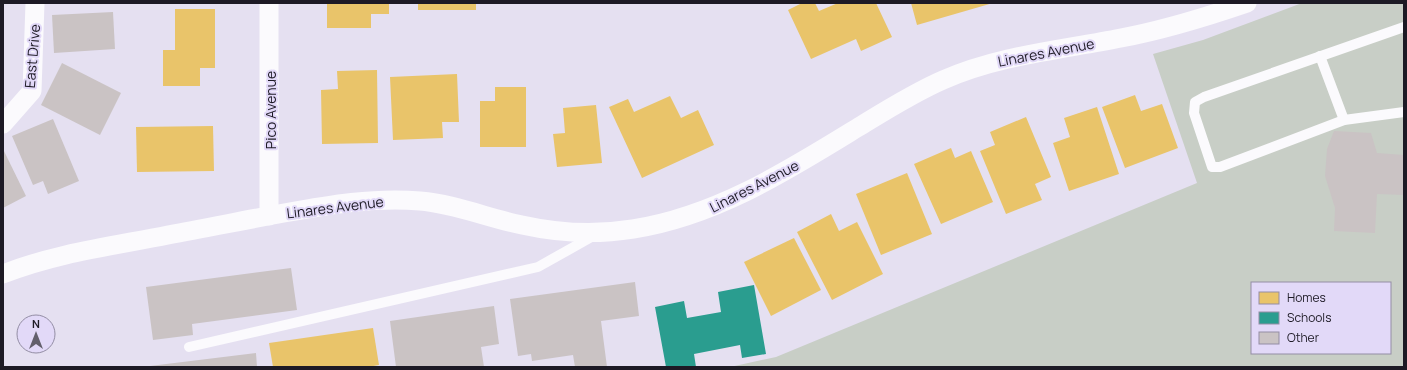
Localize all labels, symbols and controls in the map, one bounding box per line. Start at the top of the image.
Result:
street label: East Drive [20,23,44,89]
street label: Linares Avenue [996,33,1096,71]
street label: Pico Avenue [261,71,280,149]
street label: Linares Avenue [706,155,802,217]
street label: Linares Avenue [285,192,385,222]
legend [1251,282,1391,354]
text: Homes [1287,289,1326,306]
text: Schools [1287,309,1331,326]
north arrow [16,314,56,354]
text: N [32,316,40,331]
text: Other [1287,329,1320,346]

